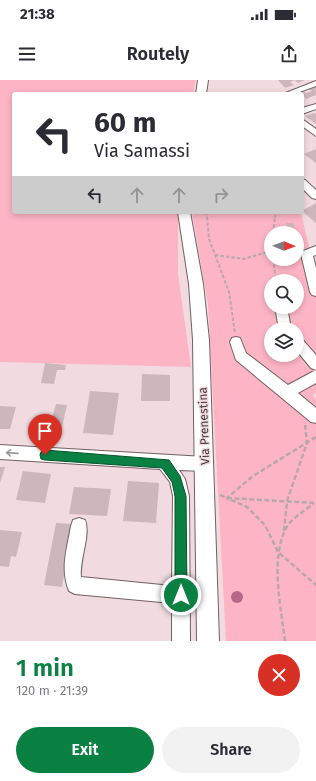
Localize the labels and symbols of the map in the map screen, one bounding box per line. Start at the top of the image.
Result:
north arrow [264,226,304,266]
street label: Via Prenestina [196,387,212,465]
pin [28,414,62,455]
one-way arrow [6,450,19,457]
position arrow [160,574,202,616]

